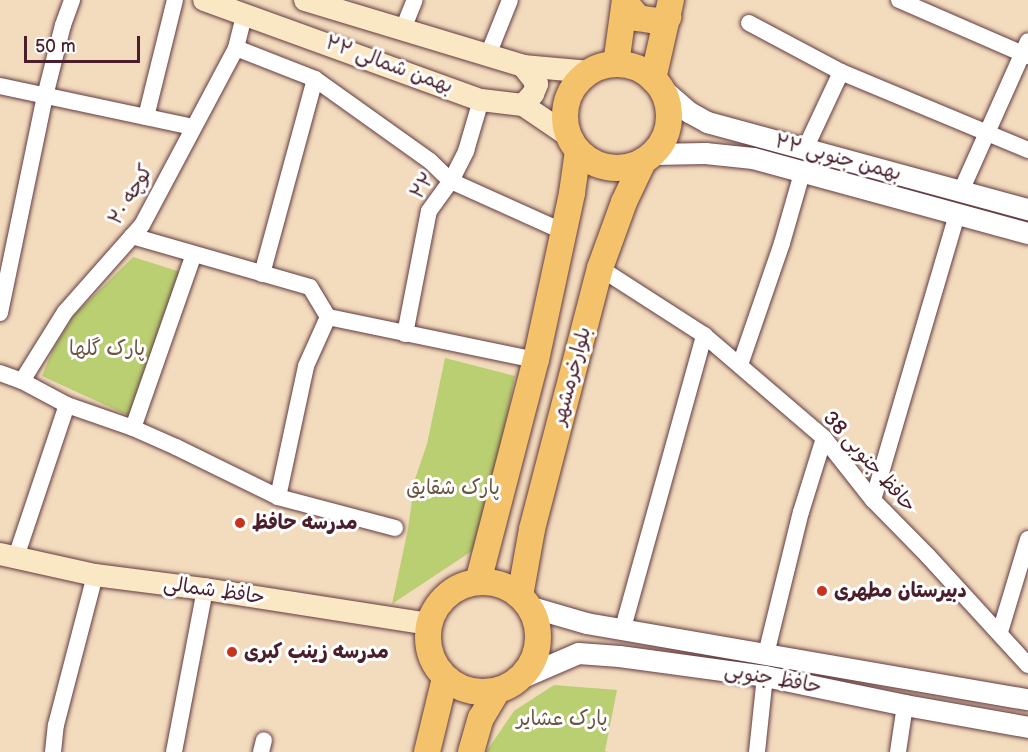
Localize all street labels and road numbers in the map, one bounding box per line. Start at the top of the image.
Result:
street label: ۲۲ بهمن شمالی [322,31,456,99]
street label: ۲۲ بهمن جنوبی [772,130,904,186]
street label: کوچه ۲۰ [104,160,158,230]
street label: ۲۲ [406,168,440,204]
street label: بلوارخرمشهر [547,324,597,428]
street label: حافظ جنوبی 38 [817,407,921,517]
street label: حافظ شمالی [162,572,266,610]
street label: حافظ جنوبی [723,659,823,699]

